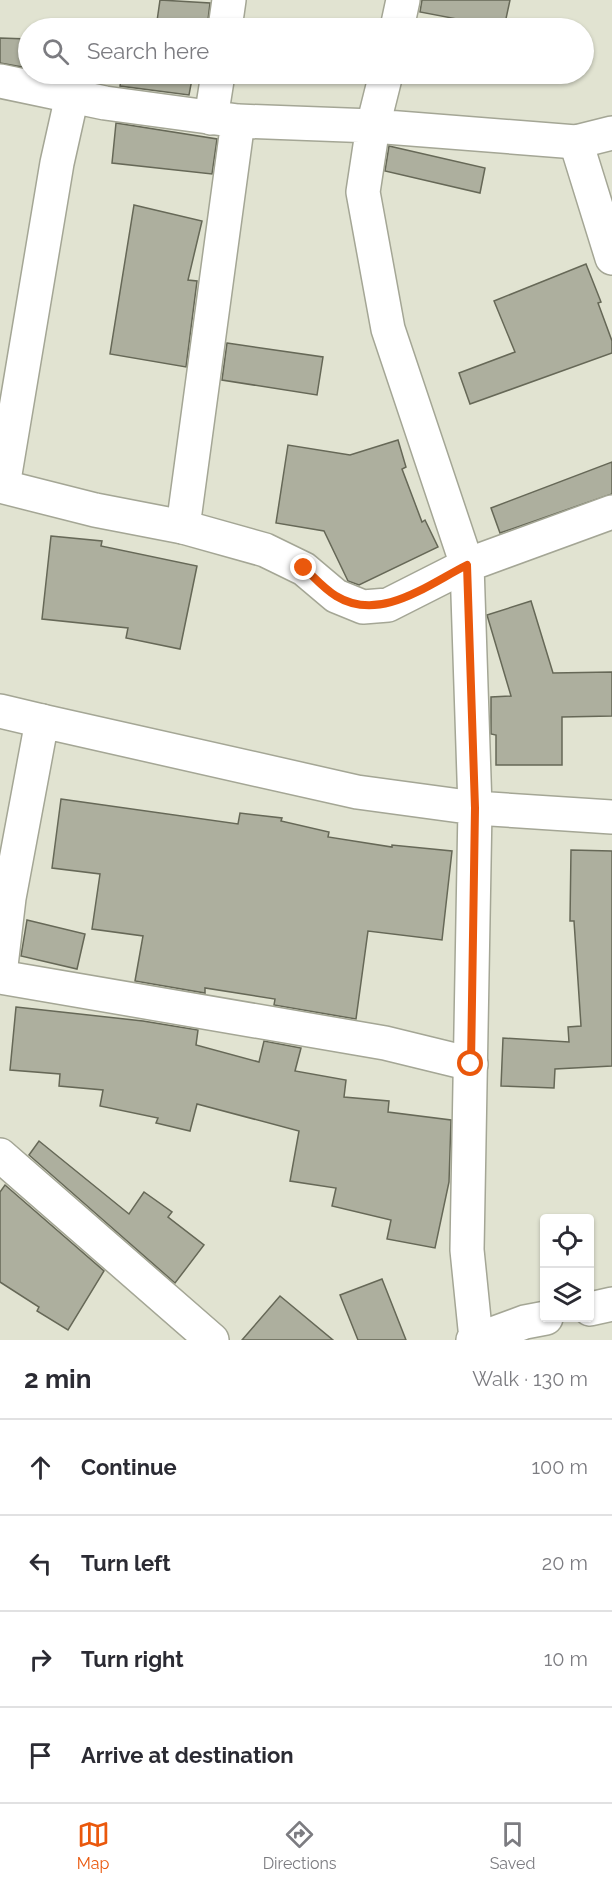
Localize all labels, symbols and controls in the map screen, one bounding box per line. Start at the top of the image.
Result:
search box [18,18,594,84]
icon: search [39,35,72,68]
text: Search here [87,38,209,64]
route end [290,554,316,580]
route start [457,1050,483,1076]
map controls [540,1214,594,1322]
button: locate [540,1214,594,1268]
button: layers [540,1268,594,1322]
text: 2 min [24,1364,91,1394]
text: Walk · 130 m [472,1367,588,1391]
icon: ahead [24,1451,57,1484]
text: Continue [81,1454,177,1480]
text: 100 m [531,1455,588,1479]
icon: left [24,1547,57,1580]
text: Turn left [81,1550,171,1576]
text: 20 m [542,1551,588,1575]
icon: right [24,1643,57,1676]
text: Turn right [81,1646,184,1672]
text: 10 m [544,1647,588,1671]
icon: arrive [24,1739,57,1772]
text: Arrive at destination [81,1742,294,1768]
tab: Map [77,1818,110,1873]
tab: Directions [263,1818,337,1873]
tab: Saved [490,1818,535,1873]

